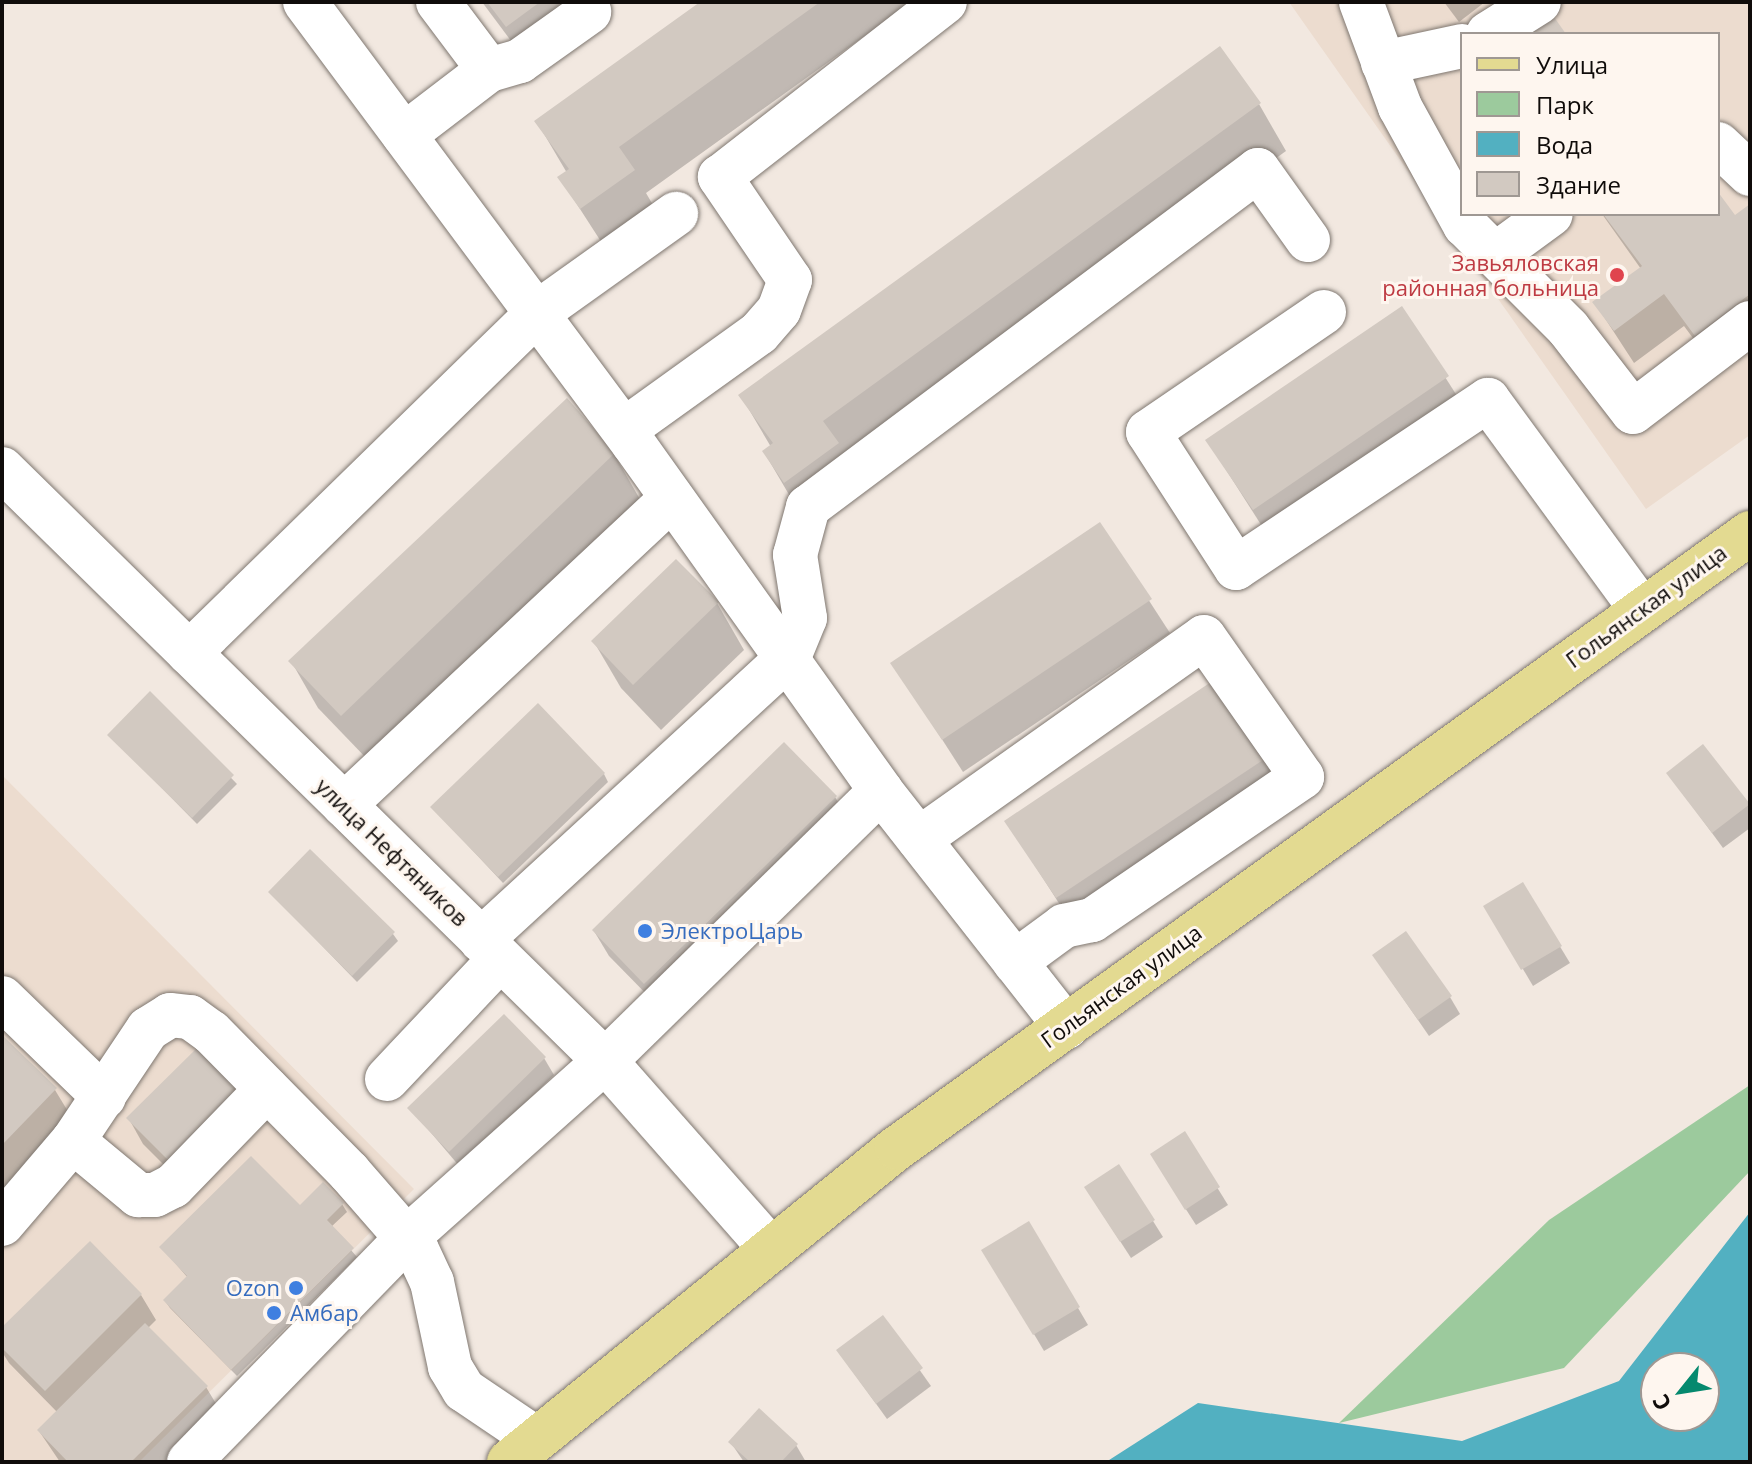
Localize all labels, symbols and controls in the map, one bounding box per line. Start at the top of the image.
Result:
legend [1460,32,1720,216]
text: Улица [1536,48,1608,81]
text: Парк [1536,88,1594,121]
text: Вода [1536,128,1593,161]
text: Здание [1536,168,1621,201]
place label: Завьяловская районная больница [1382,249,1599,300]
marker: Завьяловская районная больница [1606,264,1628,286]
street label: Гольянская улица [1561,539,1731,673]
street label: улица Нефтяников [310,773,474,931]
place label: ЭлектроЦарь [661,918,803,944]
street label: Гольянская улица [1036,919,1206,1053]
marker: ЭлектроЦарь [636,922,654,940]
place label: Ozon [226,1275,280,1301]
marker: Ozon [287,1279,305,1297]
place label: Амбар [290,1300,359,1326]
marker: Амбар [265,1304,283,1322]
north arrow [1640,1352,1720,1432]
text: С [1644,1389,1677,1417]

